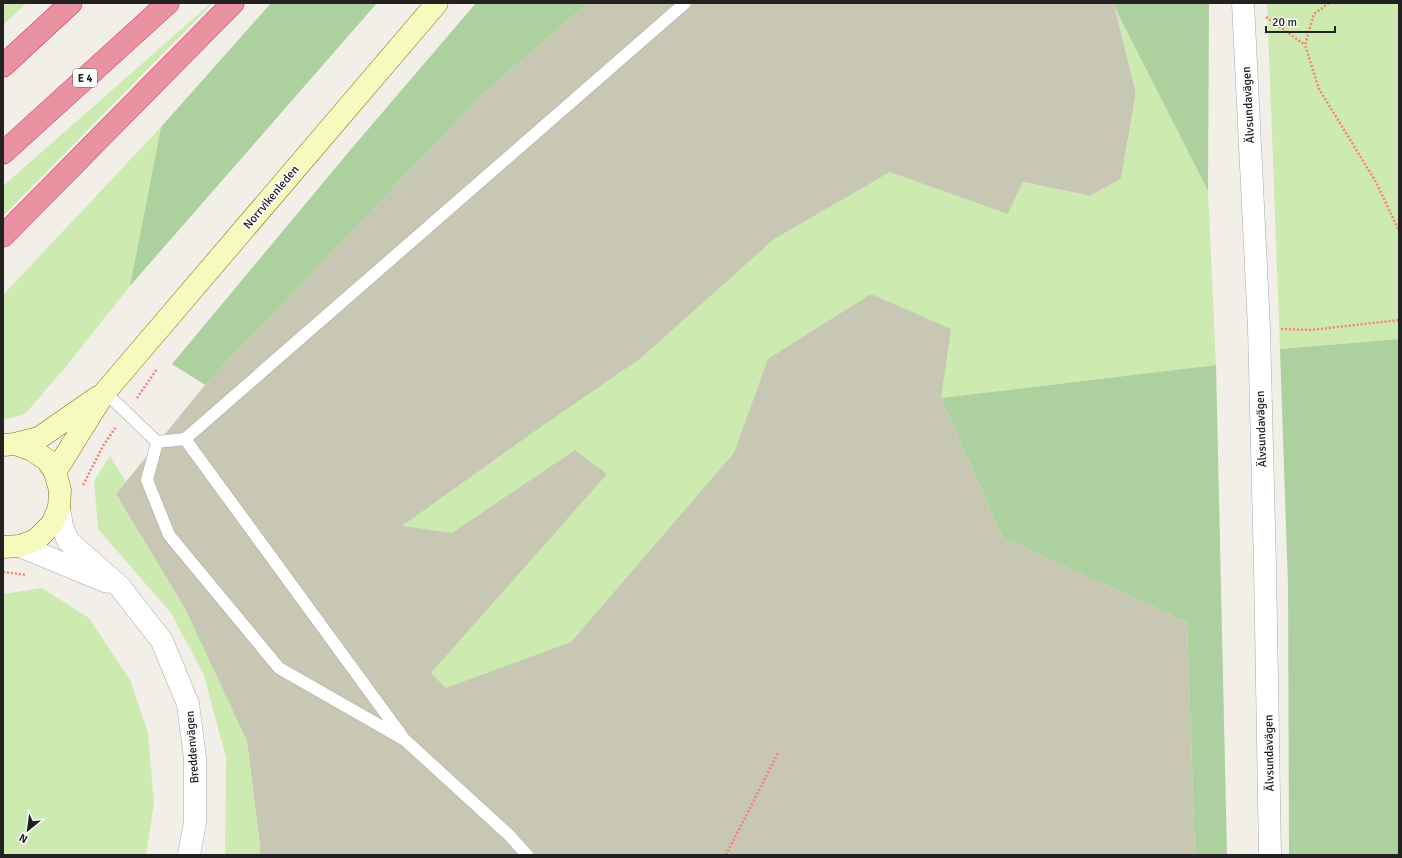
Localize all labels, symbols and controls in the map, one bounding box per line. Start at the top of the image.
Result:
scale bar [1266,8,1335,34]
text: 20 m [1272,15,1297,30]
street label: Älvsundavägen [1239,66,1258,144]
road number: E 4 [73,69,97,87]
street label: Norrvikenleden [240,162,302,232]
street label: Älvsundavägen [1253,390,1270,468]
street label: Breddenvägen [182,710,203,784]
street label: Älvsundavägen [1261,714,1278,792]
north arrow [8,810,48,850]
text: N [17,831,30,846]

